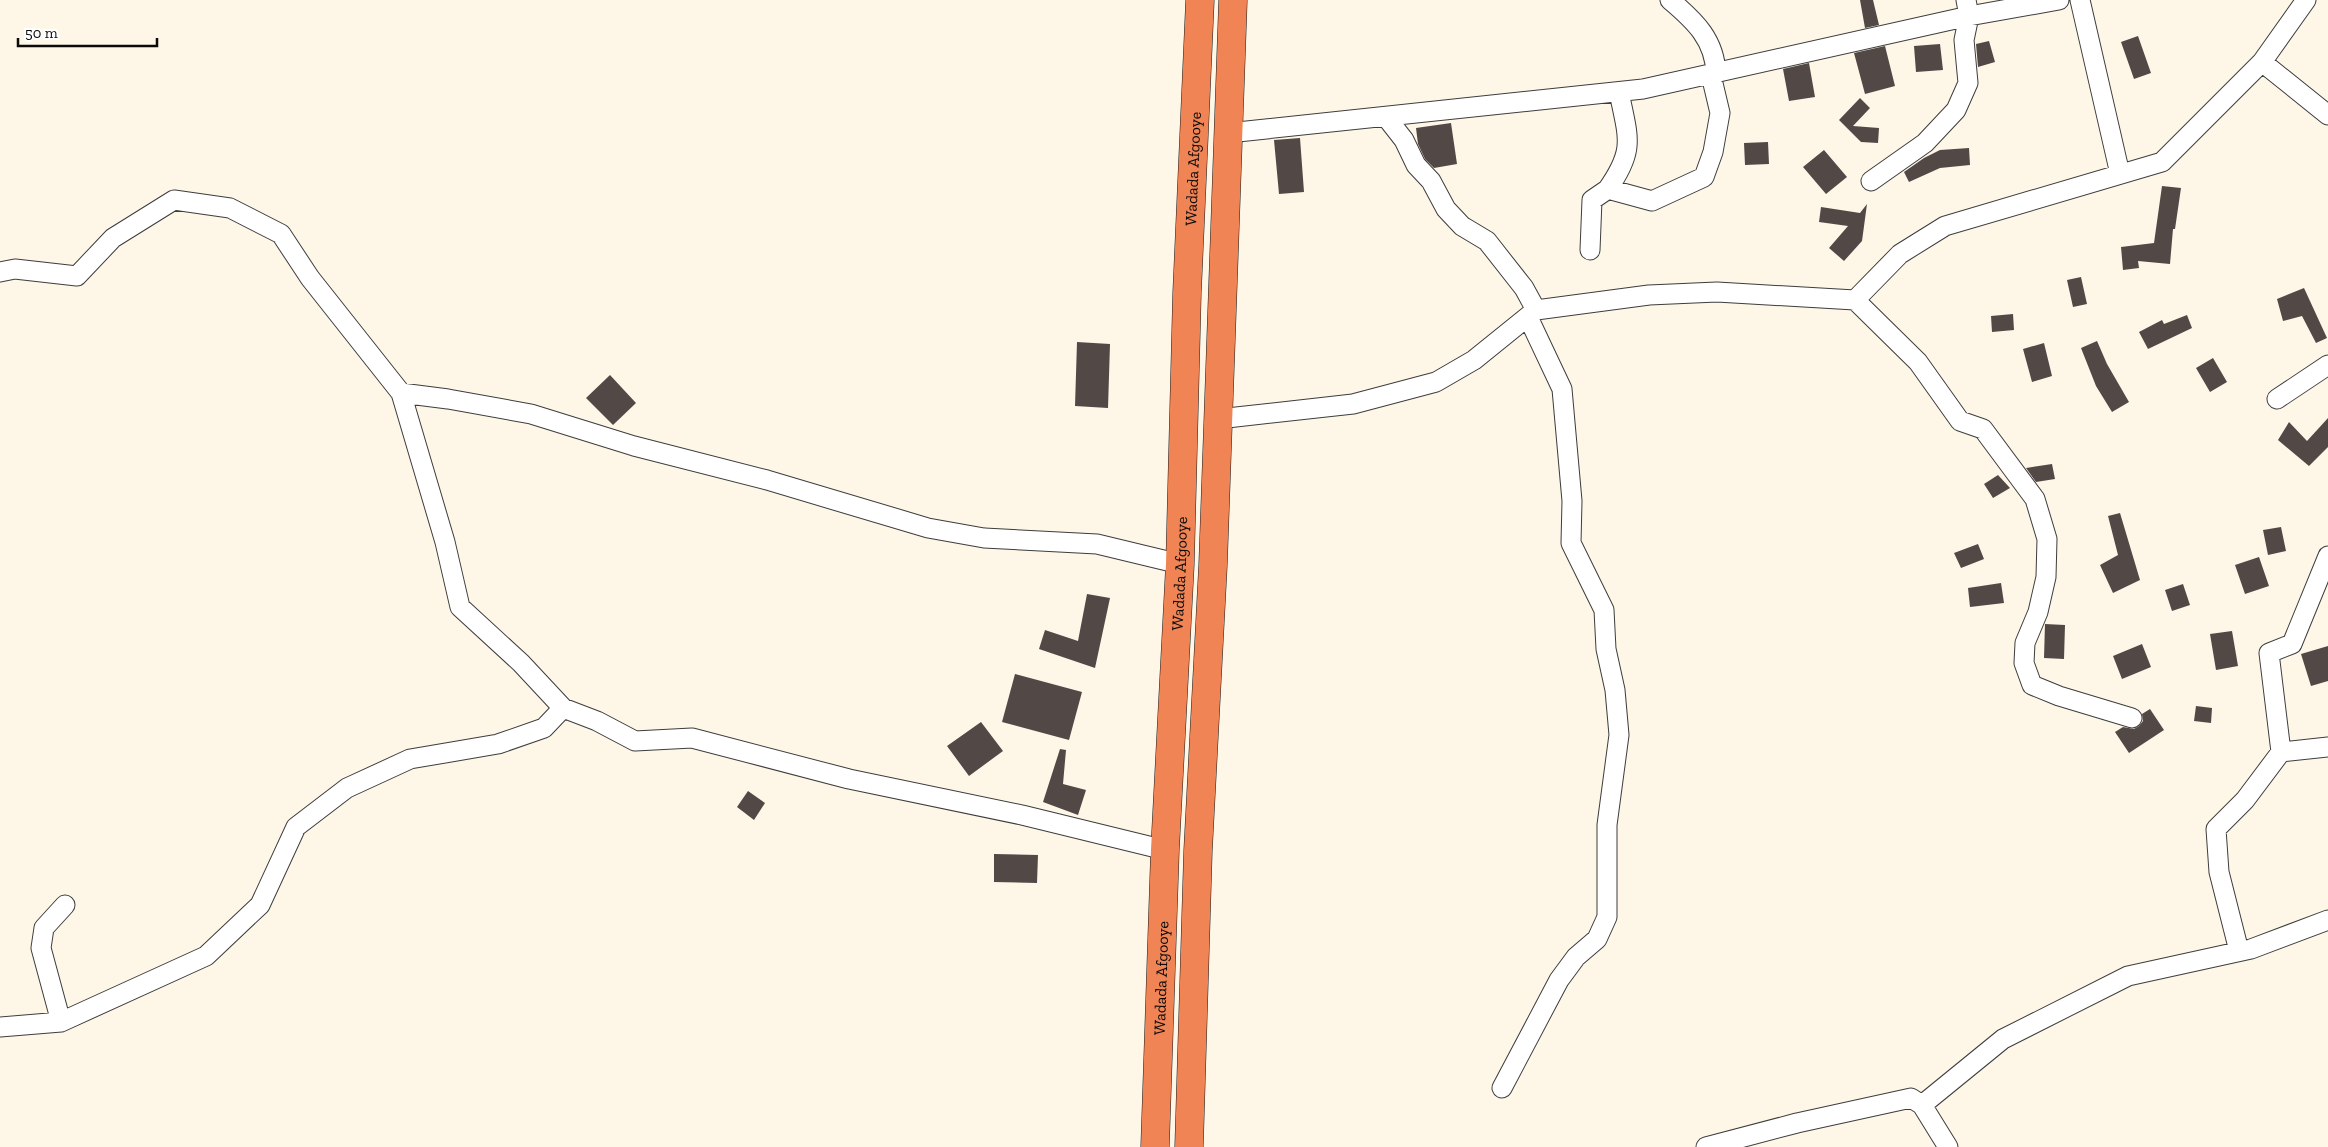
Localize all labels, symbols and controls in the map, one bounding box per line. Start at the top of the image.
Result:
scale bar [18,15,156,47]
text: 50 m [25,24,58,42]
street label: Wadada Afgooye [1180,111,1205,226]
street label: Wadada Afgooye [1167,516,1191,631]
street label: Wadada Afgooye [1149,921,1172,1035]

